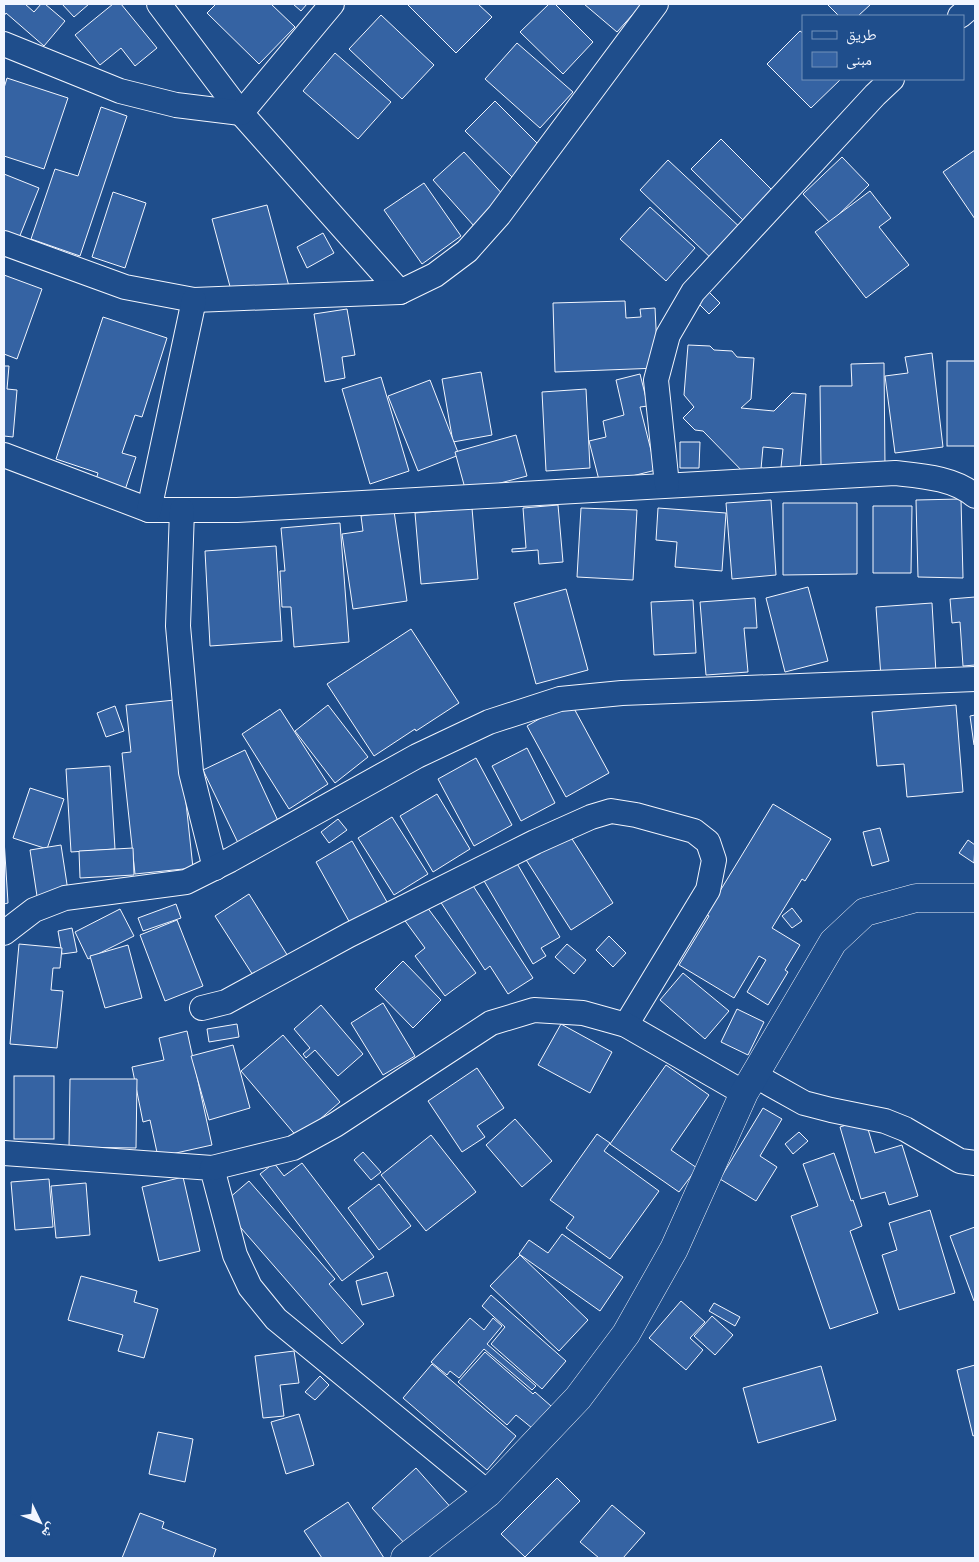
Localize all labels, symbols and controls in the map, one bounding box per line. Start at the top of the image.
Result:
legend [802,15,964,80]
text: طريق [846,26,877,45]
text: مبنى [846,51,872,70]
north arrow [15,1497,65,1547]
text: ش [38,1519,60,1542]

